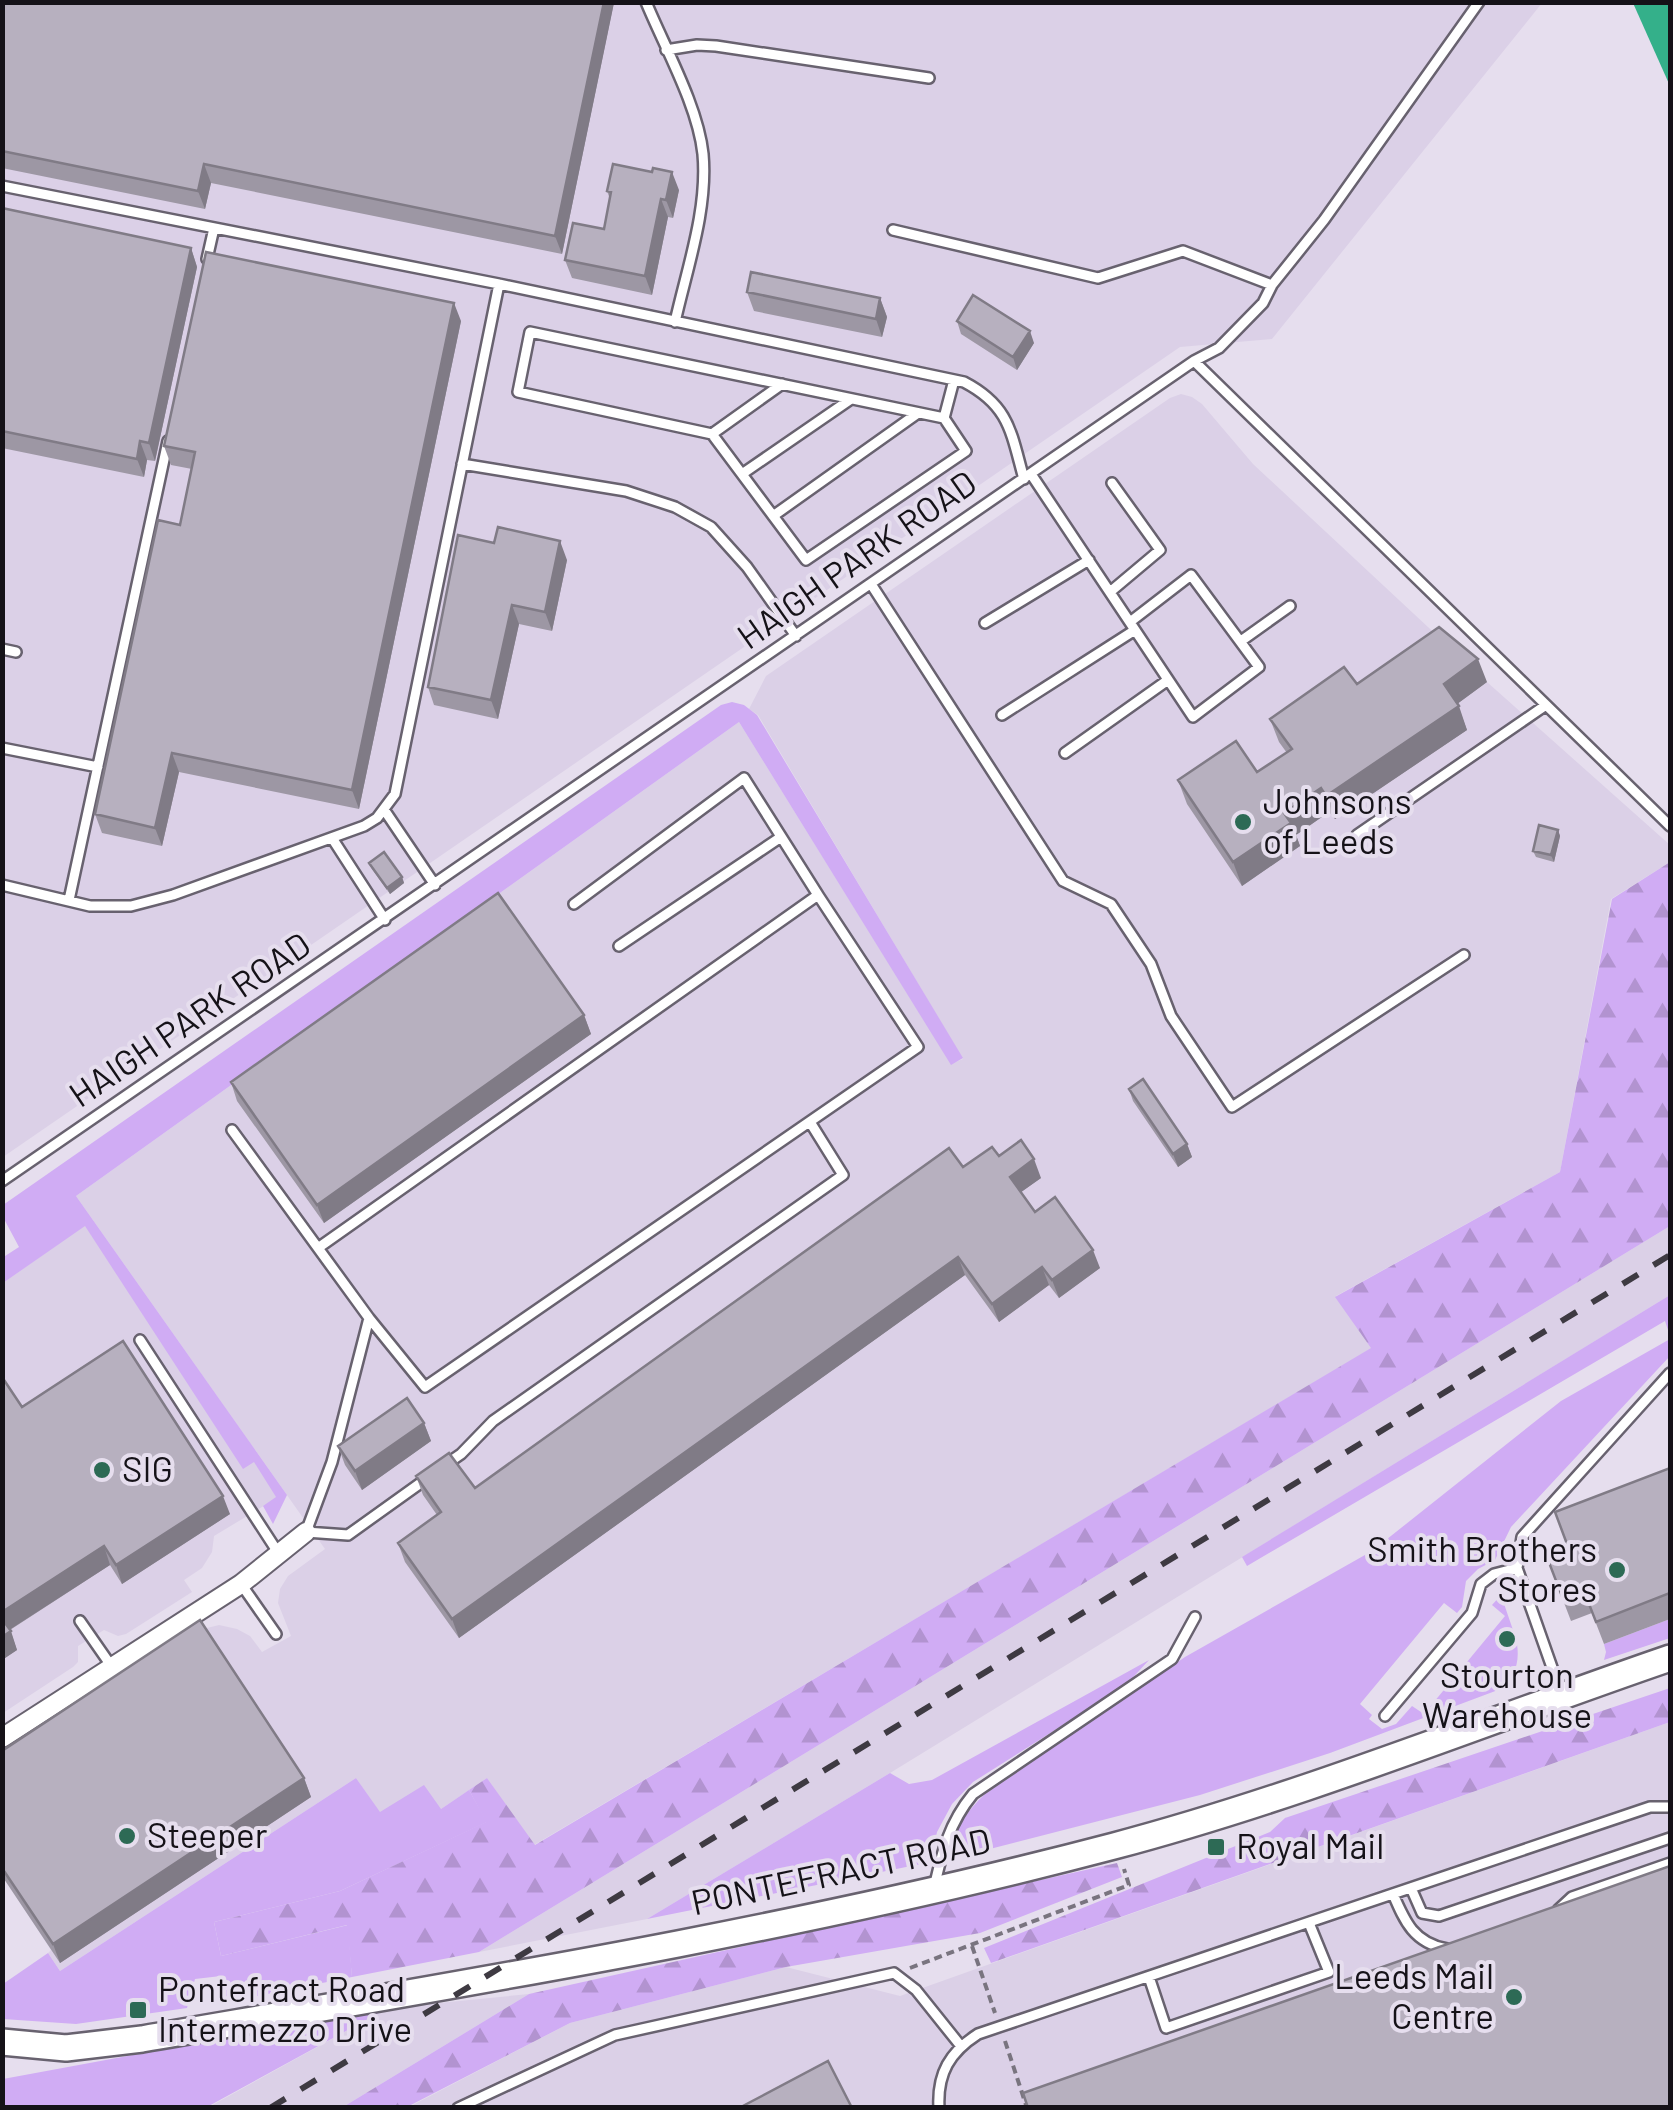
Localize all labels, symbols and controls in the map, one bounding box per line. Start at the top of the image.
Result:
street label: HAIGH PARK ROAD [728,460,983,656]
place label: Johnsons of Leeds [1263,779,1412,861]
marker: Johnsons of Leeds [1232,811,1254,833]
street label: HAIGH PARK ROAD [60,922,317,1115]
place label: SIG [122,1447,173,1489]
marker: SIG [91,1459,113,1481]
place label: Smith Brothers Stores [1367,1527,1597,1609]
marker: Smith Brothers Stores [1606,1559,1628,1581]
marker: Stourton Warehouse [1496,1628,1518,1650]
place label: Stourton Warehouse [1422,1653,1592,1735]
place label: Steeper [147,1813,268,1855]
street label: PONTEFRACT ROAD [687,1818,994,1922]
place label: Royal Mail [1236,1824,1384,1866]
marker: Steeper [116,1825,138,1847]
marker: Royal Mail [1205,1836,1227,1858]
place label: Leeds Mail Centre [1334,1954,1494,2036]
place label: Pontefract Road Intermezzo Drive [158,1967,412,2049]
marker: Leeds Mail Centre [1503,1986,1525,2008]
marker: Pontefract Road Intermezzo Drive [127,1999,149,2021]

